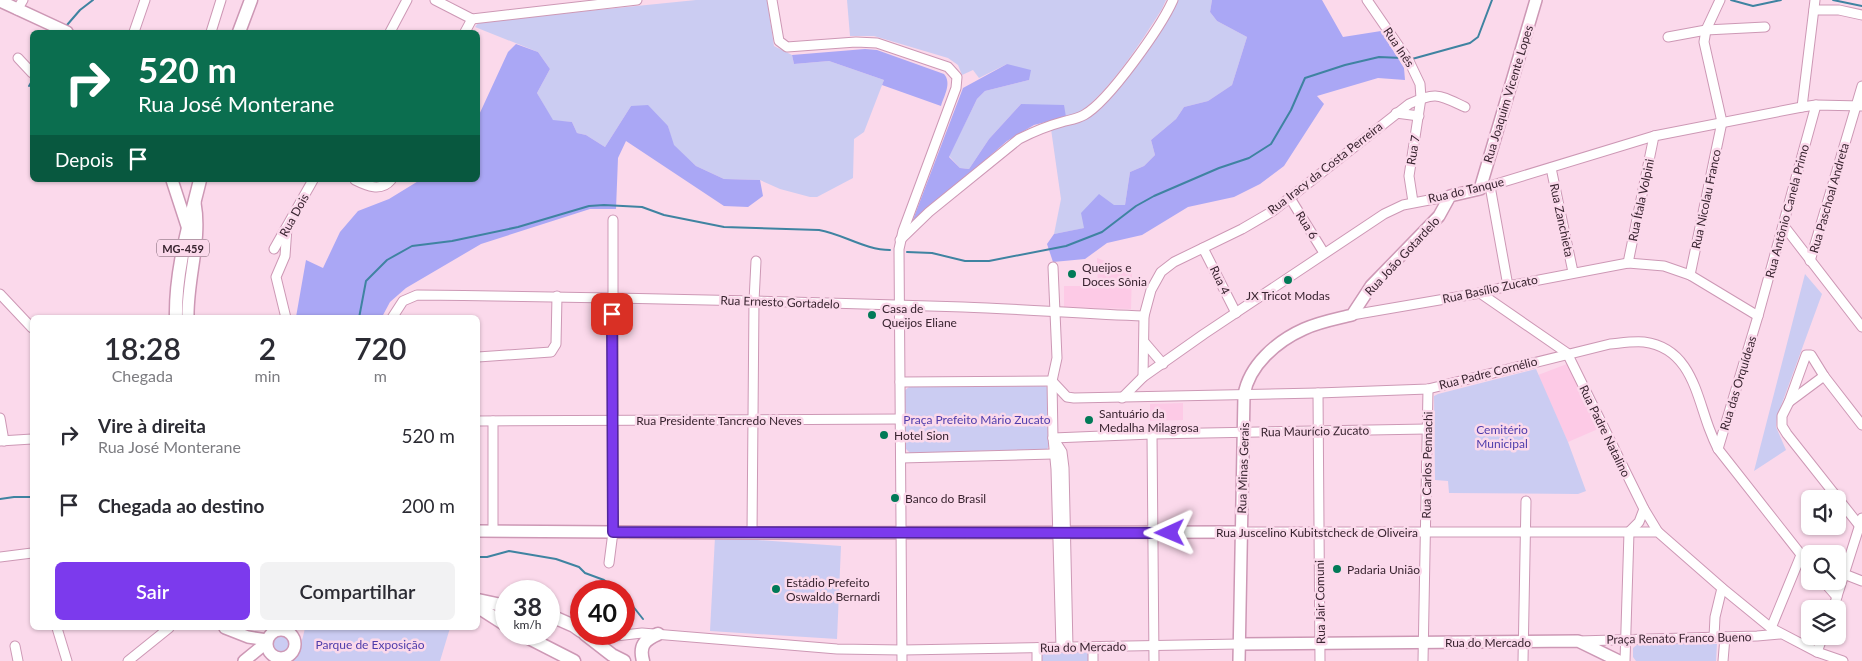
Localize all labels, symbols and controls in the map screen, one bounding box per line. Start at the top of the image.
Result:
street label: Rua Joaquim Vicente Lopes [1480,23,1536,165]
street label: Rua Inês [1380,24,1418,70]
text: 520 m [138,48,237,90]
icon: right [55,50,120,115]
text: Rua José Monterane [138,90,334,117]
street label: Rua Iracy da Costa Perreira [1265,119,1385,217]
street label: Rua 7 [1403,134,1423,166]
street label: Rua Paschoal Andreta [1806,141,1852,255]
street label: Rua Antônio Canela Primo [1762,142,1812,279]
icon: arrive [124,145,152,173]
text: Depois [55,148,114,171]
street label: Rua Nicolau Franco [1688,148,1724,250]
street label: Rua Ítala Volpini [1625,157,1657,243]
street label: Rua do Tanque [1427,174,1505,206]
street label: Rua Zanchieta [1547,182,1577,258]
street label: Rua Dois [276,191,312,239]
street label: Rua 6 [1293,208,1321,242]
street label: Rua João Gotardelo [1362,213,1443,299]
road number: MG-459 [157,240,209,256]
place label: Queijos e Doces Sônia [1082,260,1147,289]
street label: Rua 4 [1207,263,1233,297]
marker: Queijos e Doces Sônia [1066,268,1078,280]
street label: Rua Basílio Zucato [1441,272,1539,306]
marker: JX Tricot Modas [1282,274,1294,286]
place label: JX Tricot Modas [1246,288,1330,303]
street label: Rua Ernesto Gortadelo [720,292,840,312]
pin [591,293,633,335]
icon: arrive [598,300,626,328]
place label: Casa de Queijos Eliane [882,301,957,330]
marker: Casa de Queijos Eliane [866,309,878,321]
text: 18:28 [104,330,181,366]
text: 2 [259,330,276,366]
text: 720 [354,330,406,366]
street label: Rua das Orquídeas [1716,334,1760,432]
street label: Rua Padre Cornélio [1437,353,1539,392]
text: Chegada [112,366,173,385]
text: min [255,366,280,385]
text: m [374,366,387,385]
street label: Rua Padre Natalino [1576,383,1634,480]
place label: Santuário da Medalha Milagrosa [1099,406,1199,435]
street label: Rua Carlos Pennachi [1419,411,1435,519]
park label: Praça Prefeito Mário Zucato [903,412,1051,427]
street label: Rua Presidente Tancredo Neves [636,413,802,428]
text: Vire à direita [98,414,206,437]
marker: Santuário da Medalha Milagrosa [1083,414,1095,426]
icon: right [55,421,83,449]
street label: Rua Minas Gerais [1234,422,1252,514]
park label: Cemitério Municipal [1476,422,1528,451]
street label: Rua Maurício Zucato [1261,423,1370,439]
text: 520 m [401,424,455,447]
place label: Hotel Sion [894,428,949,443]
marker: Hotel Sion [878,429,890,441]
text: Rua José Monterane [98,437,241,456]
map controls [1801,490,1846,645]
button: sound [1801,490,1846,535]
icon: arrive [55,491,83,519]
place label: Banco do Brasil [905,491,986,506]
marker: Banco do Brasil [889,492,901,504]
text: Chegada ao destino [98,494,264,517]
text: 200 m [401,494,455,517]
position arrow [1143,506,1195,558]
street label: Rua Juscelino Kubitstcheck de Oliveira [1216,525,1418,540]
button: search [1801,545,1846,590]
street label: Rua Jair Comuni [1312,560,1328,644]
button: Sair [55,562,250,620]
button: Compartilhar [260,562,455,620]
place label: Padaria União [1347,562,1420,577]
marker: Padaria União [1331,563,1343,575]
place label: Estádio Prefeito Oswaldo Bernardi [786,575,880,604]
speed limit sign: 40 [570,580,635,645]
marker: Estádio Prefeito Oswaldo Bernardi [770,583,782,595]
text: 38 [513,591,542,621]
button: layers [1801,600,1846,645]
text: km/h [513,617,542,632]
street label: Praça Renato Franco Bueno [1606,629,1752,647]
street label: Rua do Mercado [1445,635,1531,650]
park label: Parque de Exposição [315,637,425,652]
street label: Rua do Mercado [1040,639,1126,655]

